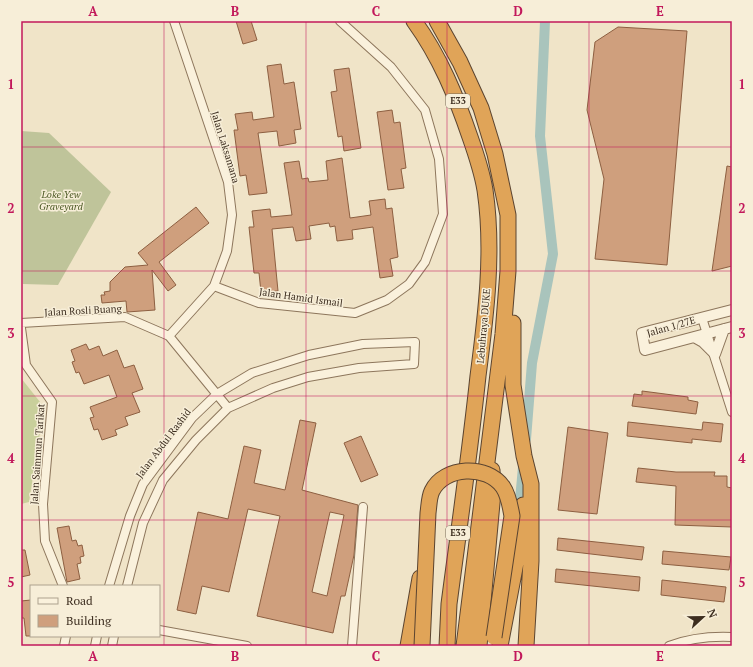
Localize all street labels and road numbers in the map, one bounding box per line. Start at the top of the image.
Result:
road number: E33 [446,94,470,108]
street label: Jalan Laksamana [208,110,243,185]
street label: Jalan Hamid Ismail [258,285,344,310]
street label: Lebuhraya DUKE [474,288,493,364]
street label: Jalan Rosli Buang [44,302,123,319]
street label: Jalan 1/27E [645,313,697,340]
street label: Jalan Saimmun Tarikat [27,403,48,505]
street label: Jalan Abdul Rashid [133,406,194,481]
road number: E33 [446,526,470,540]

